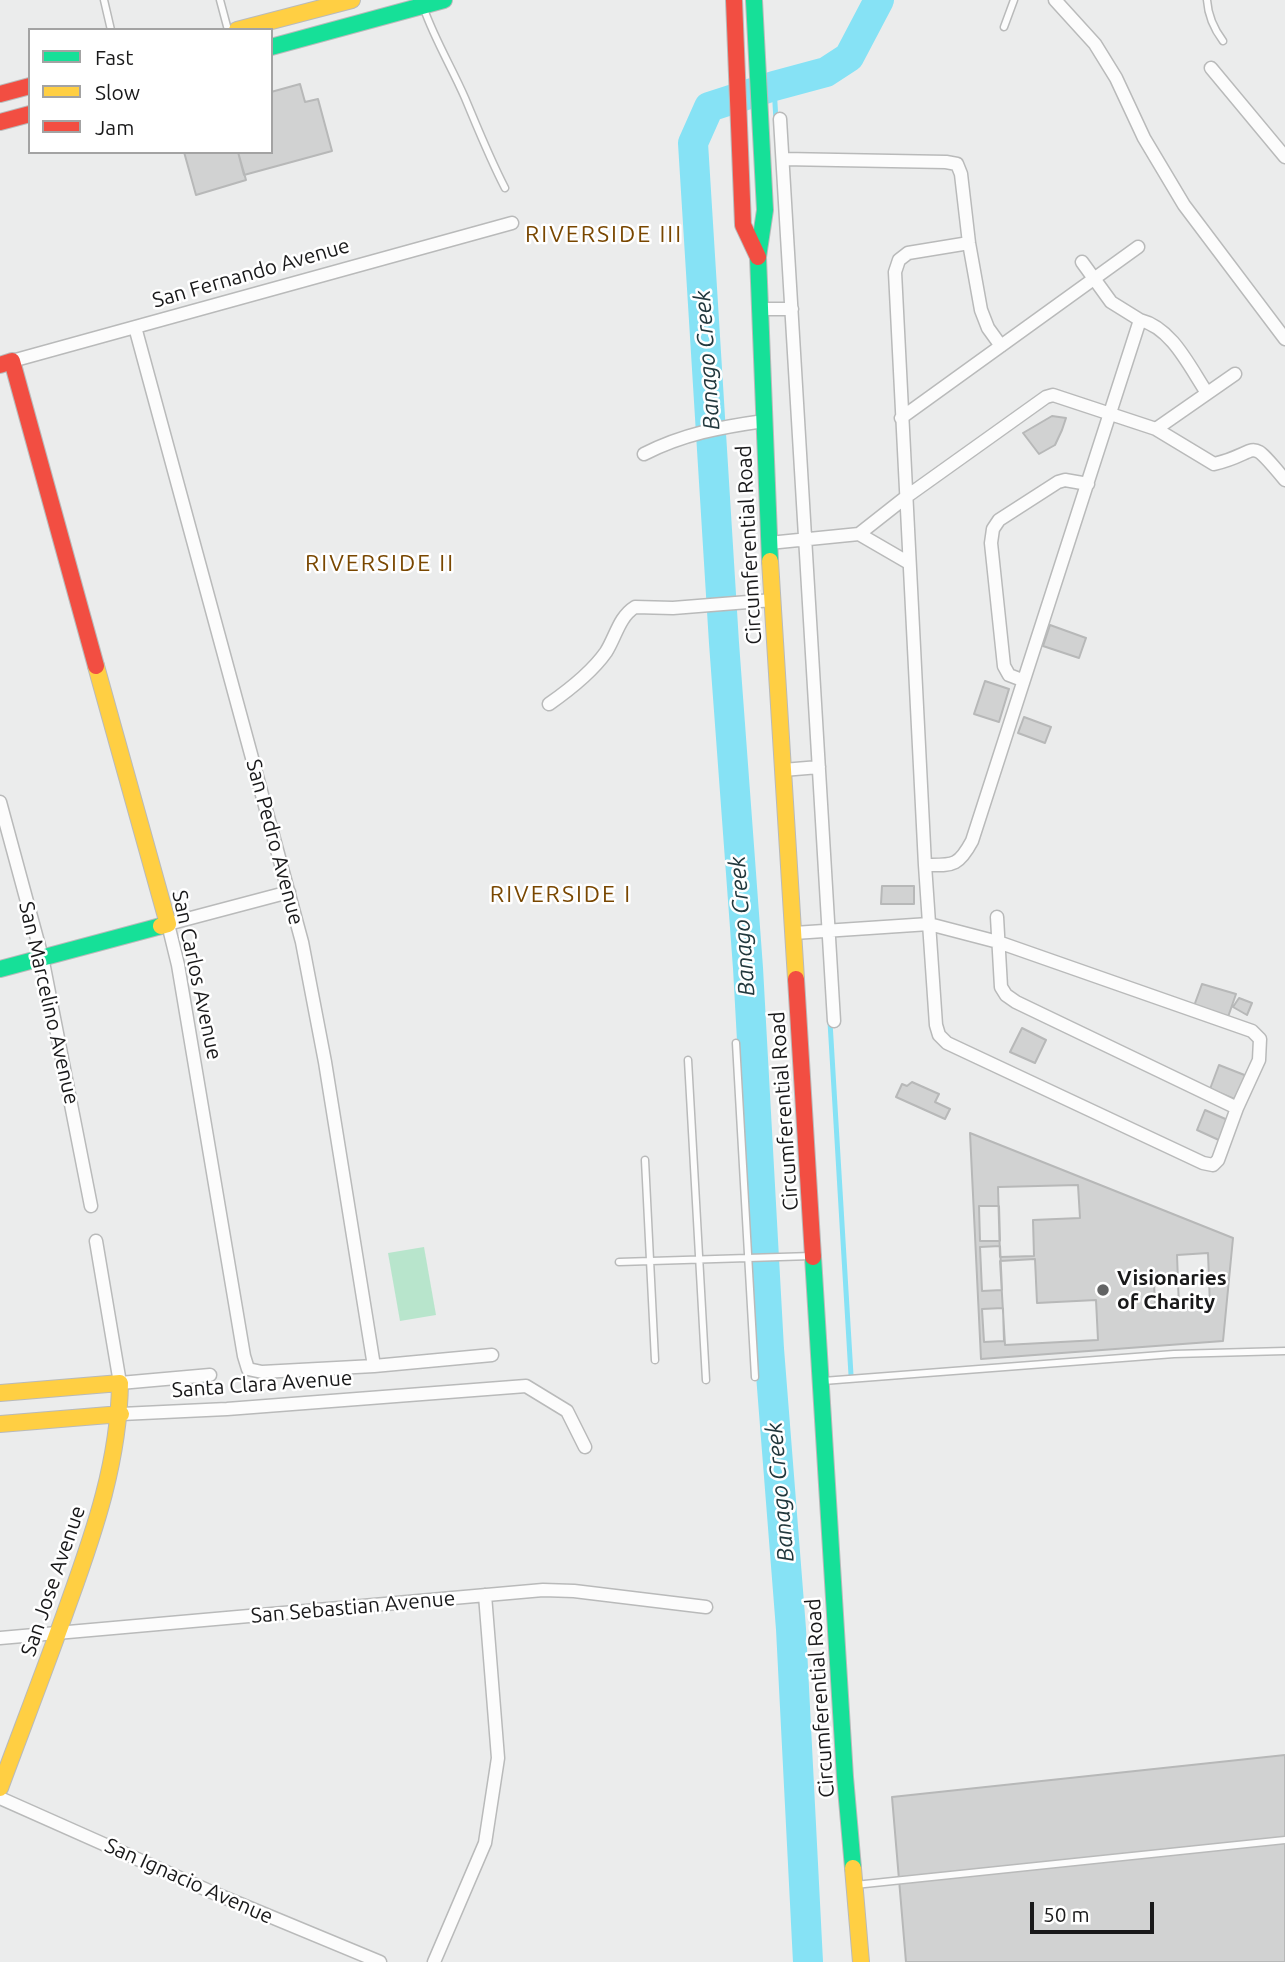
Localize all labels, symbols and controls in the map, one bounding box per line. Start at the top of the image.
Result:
legend [28,28,273,154]
text: Fast [95,45,133,69]
text: Slow [95,80,140,104]
text: Jam [95,115,134,139]
district label: RIVERSIDE III [527,220,681,248]
street label: San Fernando Avenue [149,233,353,313]
water label: Banago Creek [688,289,726,431]
street label: Circumferential Road [731,445,767,645]
district label: RIVERSIDE II [306,549,454,577]
street label: San Pedro Avenue [241,756,309,928]
water label: Banago Creek [723,855,761,997]
district label: RIVERSIDE I [491,880,631,908]
street label: San Carlos Avenue [167,888,227,1062]
street label: San Marcelino Avenue [13,899,85,1107]
street label: Circumferential Road [764,1010,804,1212]
place label: Visionaries of Charity [1117,1265,1227,1315]
marker: Visionaries of Charity [1095,1282,1111,1298]
street label: Santa Clara Avenue [171,1365,353,1403]
water label: Banago Creek [760,1421,800,1563]
street label: San Jose Avenue [15,1502,91,1660]
street label: San Sebastian Avenue [250,1586,456,1628]
street label: Circumferential Road [800,1597,840,1799]
street label: San Ignacio Avenue [101,1833,277,1929]
scale bar [1033,1888,1157,1932]
text: 50 m [1043,1902,1090,1926]

